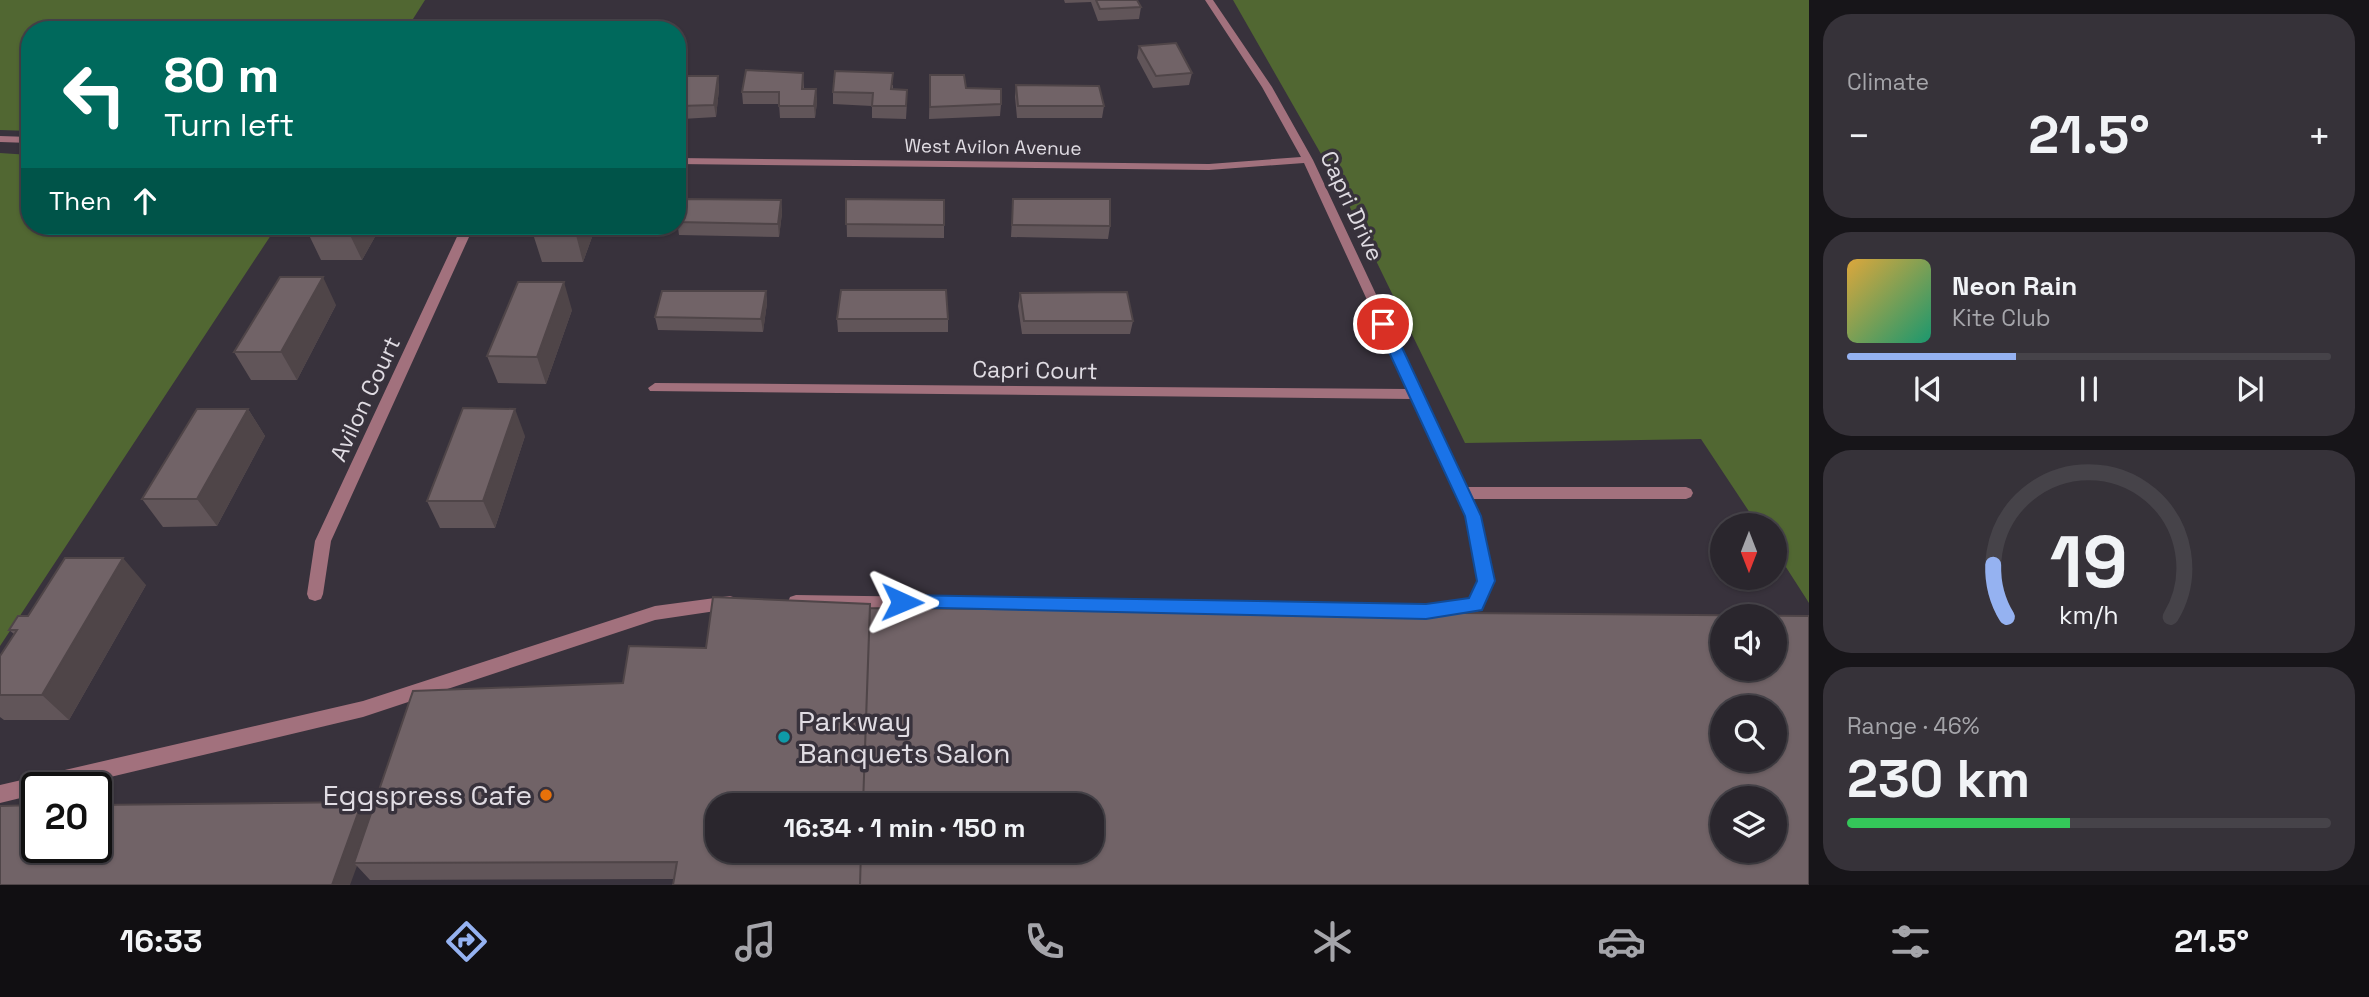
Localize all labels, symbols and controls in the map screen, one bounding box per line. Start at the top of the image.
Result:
text: 80 m [164,44,279,106]
icon: left [49,49,140,140]
text: Climate [1847,67,1929,97]
text: 21.5° [2028,102,2150,168]
text: Turn left [164,105,294,145]
text: − [1847,112,1871,160]
text: + [2307,112,2331,160]
street label: West Avilon Avenue [904,133,1082,161]
street label: Capri Drive [1313,146,1391,266]
icon: ahead [126,182,164,220]
text: Then [49,184,112,218]
text: Neon Rain [1952,269,2077,303]
pin [1353,294,1413,354]
text: Kite Club [1952,303,2051,333]
icon: arrive [1364,305,1402,343]
street label: Avilon Court [323,332,407,466]
street label: Capri Court [972,354,1098,386]
icon: previous [1909,370,1947,408]
icon: pause [2070,370,2108,408]
icon: next [2231,370,2269,408]
north arrow [1710,513,1787,590]
map controls [1710,513,1787,863]
text: 19 [2050,516,2128,609]
position arrow [865,565,939,639]
text: km/h [2059,599,2119,631]
button: sound [1710,604,1787,681]
button: search [1710,695,1787,772]
place label: Parkway Banquets Salon [798,703,1010,771]
text: Range · 46% [1847,711,1980,741]
marker: Parkway Banquets Salon [776,729,792,745]
text: 230 km [1847,746,2030,812]
speed limit sign: 20 [21,772,112,863]
place label: Eggspress Cafe [323,777,532,813]
button: layers [1710,786,1787,863]
marker: Eggspress Cafe [538,787,554,803]
text: 16:34 · 1 min · 150 m [783,811,1026,845]
icon: directions [442,917,491,966]
icon: music [731,917,780,966]
icon: phone [1020,917,1069,966]
icon: climate [1308,917,1357,966]
icon: car [1597,917,1646,966]
icon: filters [1886,917,1935,966]
text: 16:33 [120,921,203,961]
text: 21.5° [2174,921,2249,961]

